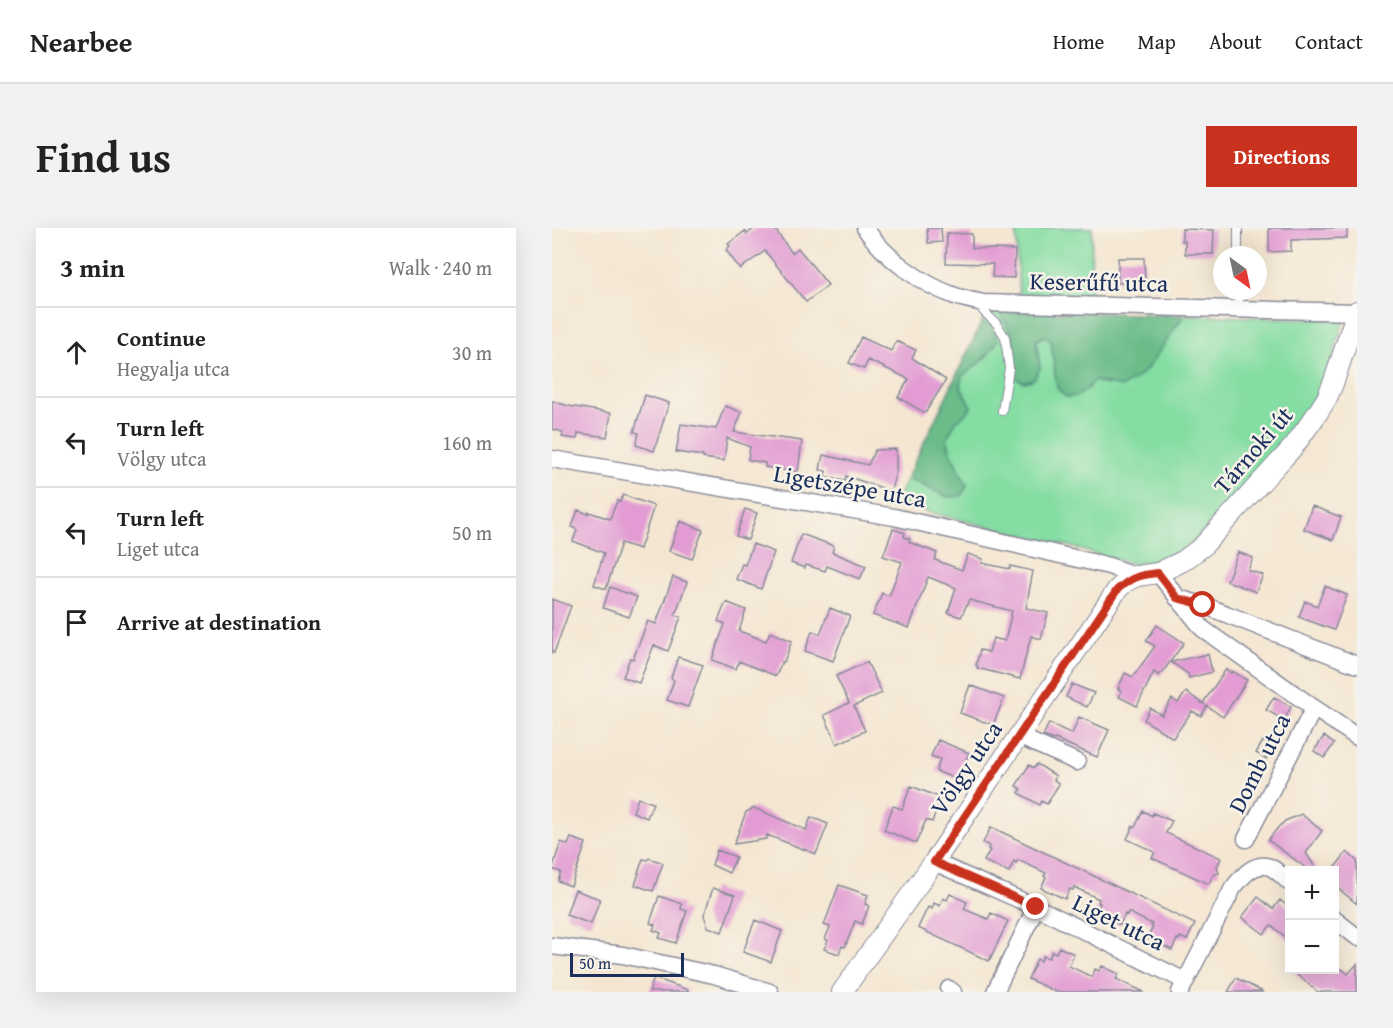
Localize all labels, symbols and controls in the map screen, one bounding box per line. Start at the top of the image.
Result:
text: Nearbee [30,21,133,62]
text: Home [1053,26,1104,57]
text: Map [1137,26,1176,57]
text: About [1209,26,1262,57]
text: Contact [1295,26,1363,57]
text: Find us [36,126,171,187]
button: Directions [1206,126,1357,187]
north arrow [1213,246,1267,300]
text: 3 min [60,248,125,287]
text: Walk · 240 m [389,253,492,282]
street label: Keserűfű utca [1029,263,1169,301]
text: Continue [117,322,206,354]
icon: ahead [60,336,93,369]
text: 30 m [452,338,492,367]
text: Hegyalja utca [117,354,230,383]
street label: Tárnoki út [1205,398,1301,502]
text: Turn left [117,412,204,444]
icon: left [60,426,93,459]
text: 160 m [442,428,492,457]
text: Völgy utca [117,444,206,473]
street label: Ligetszépe utca [771,455,930,517]
text: Turn left [117,502,204,534]
icon: left [60,516,93,549]
text: 50 m [452,518,492,547]
text: Liget utca [117,534,199,563]
route start [1189,591,1215,617]
icon: arrive [60,606,93,639]
text: Arrive at destination [117,606,321,638]
street label: Domb utca [1219,707,1299,819]
street label: Völgy utca [921,713,1011,822]
map controls [1285,866,1339,974]
button: + [1285,866,1339,920]
street label: Liget utca [1067,885,1172,960]
route end [1022,893,1048,919]
button: − [1285,920,1339,974]
scale bar [570,950,684,978]
text: 50 m [579,951,611,975]

